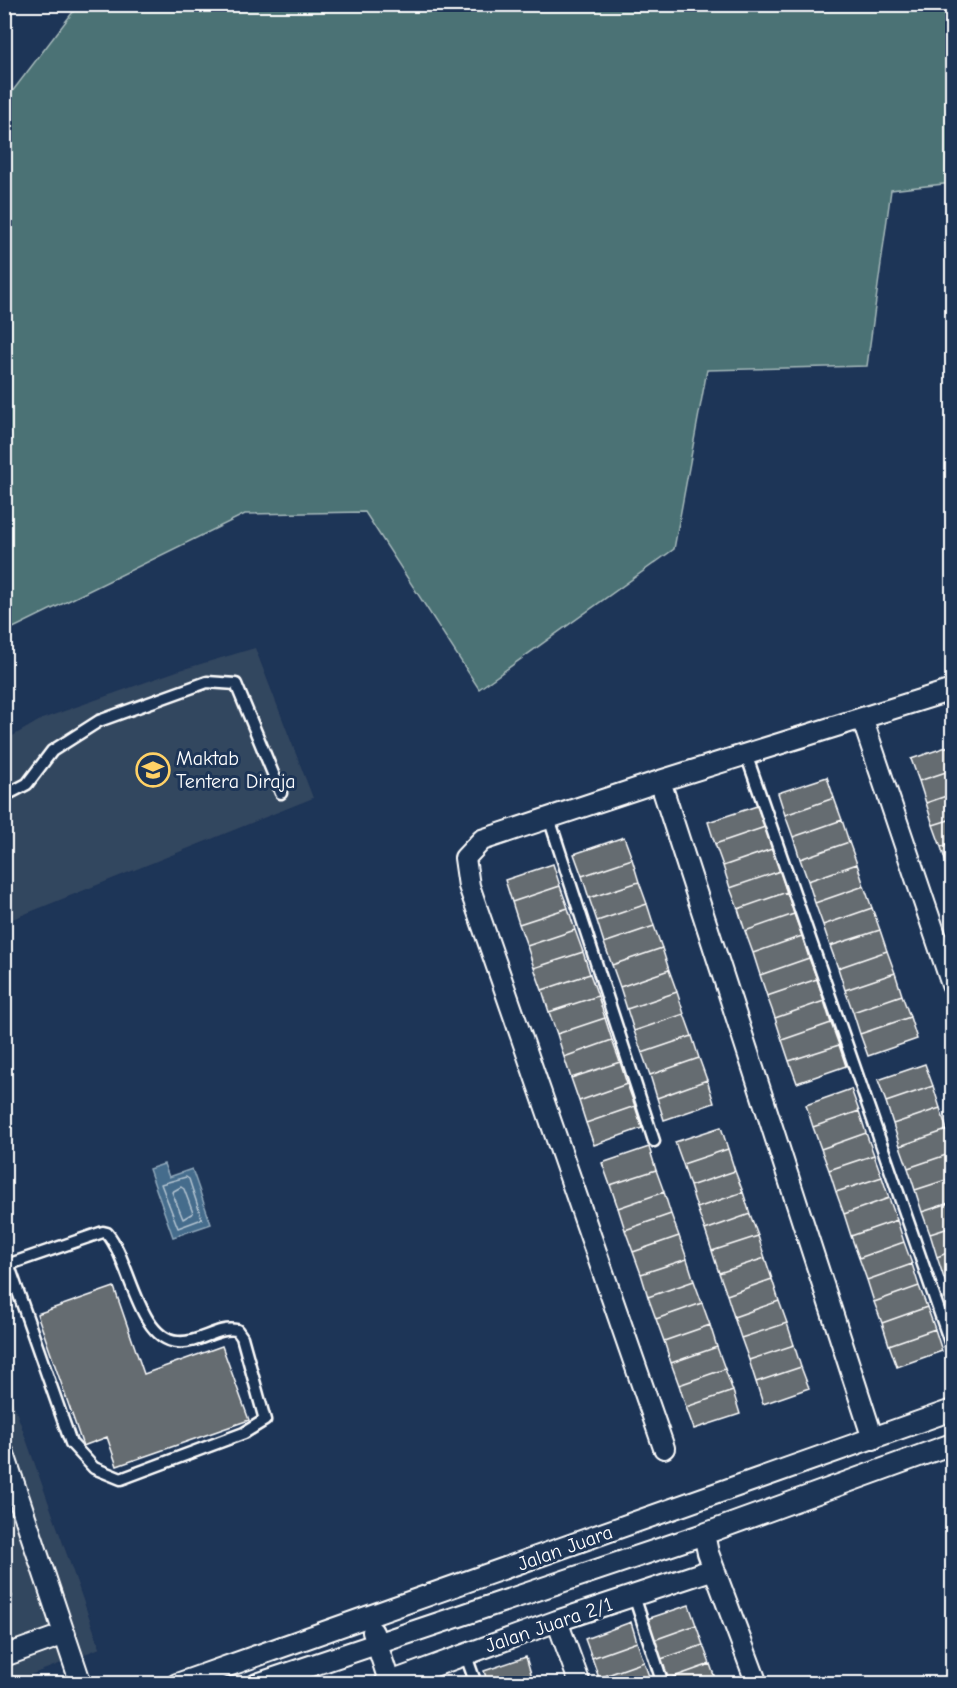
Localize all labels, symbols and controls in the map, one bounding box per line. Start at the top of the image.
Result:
place label: Maktab Tentera Diraja [176,747,296,793]
school or university icon: Maktab Tentera Diraja [135,752,171,788]
street label: Jalan Juara [514,1520,616,1576]
street label: Jalan Juara 2/1 [482,1592,616,1658]

